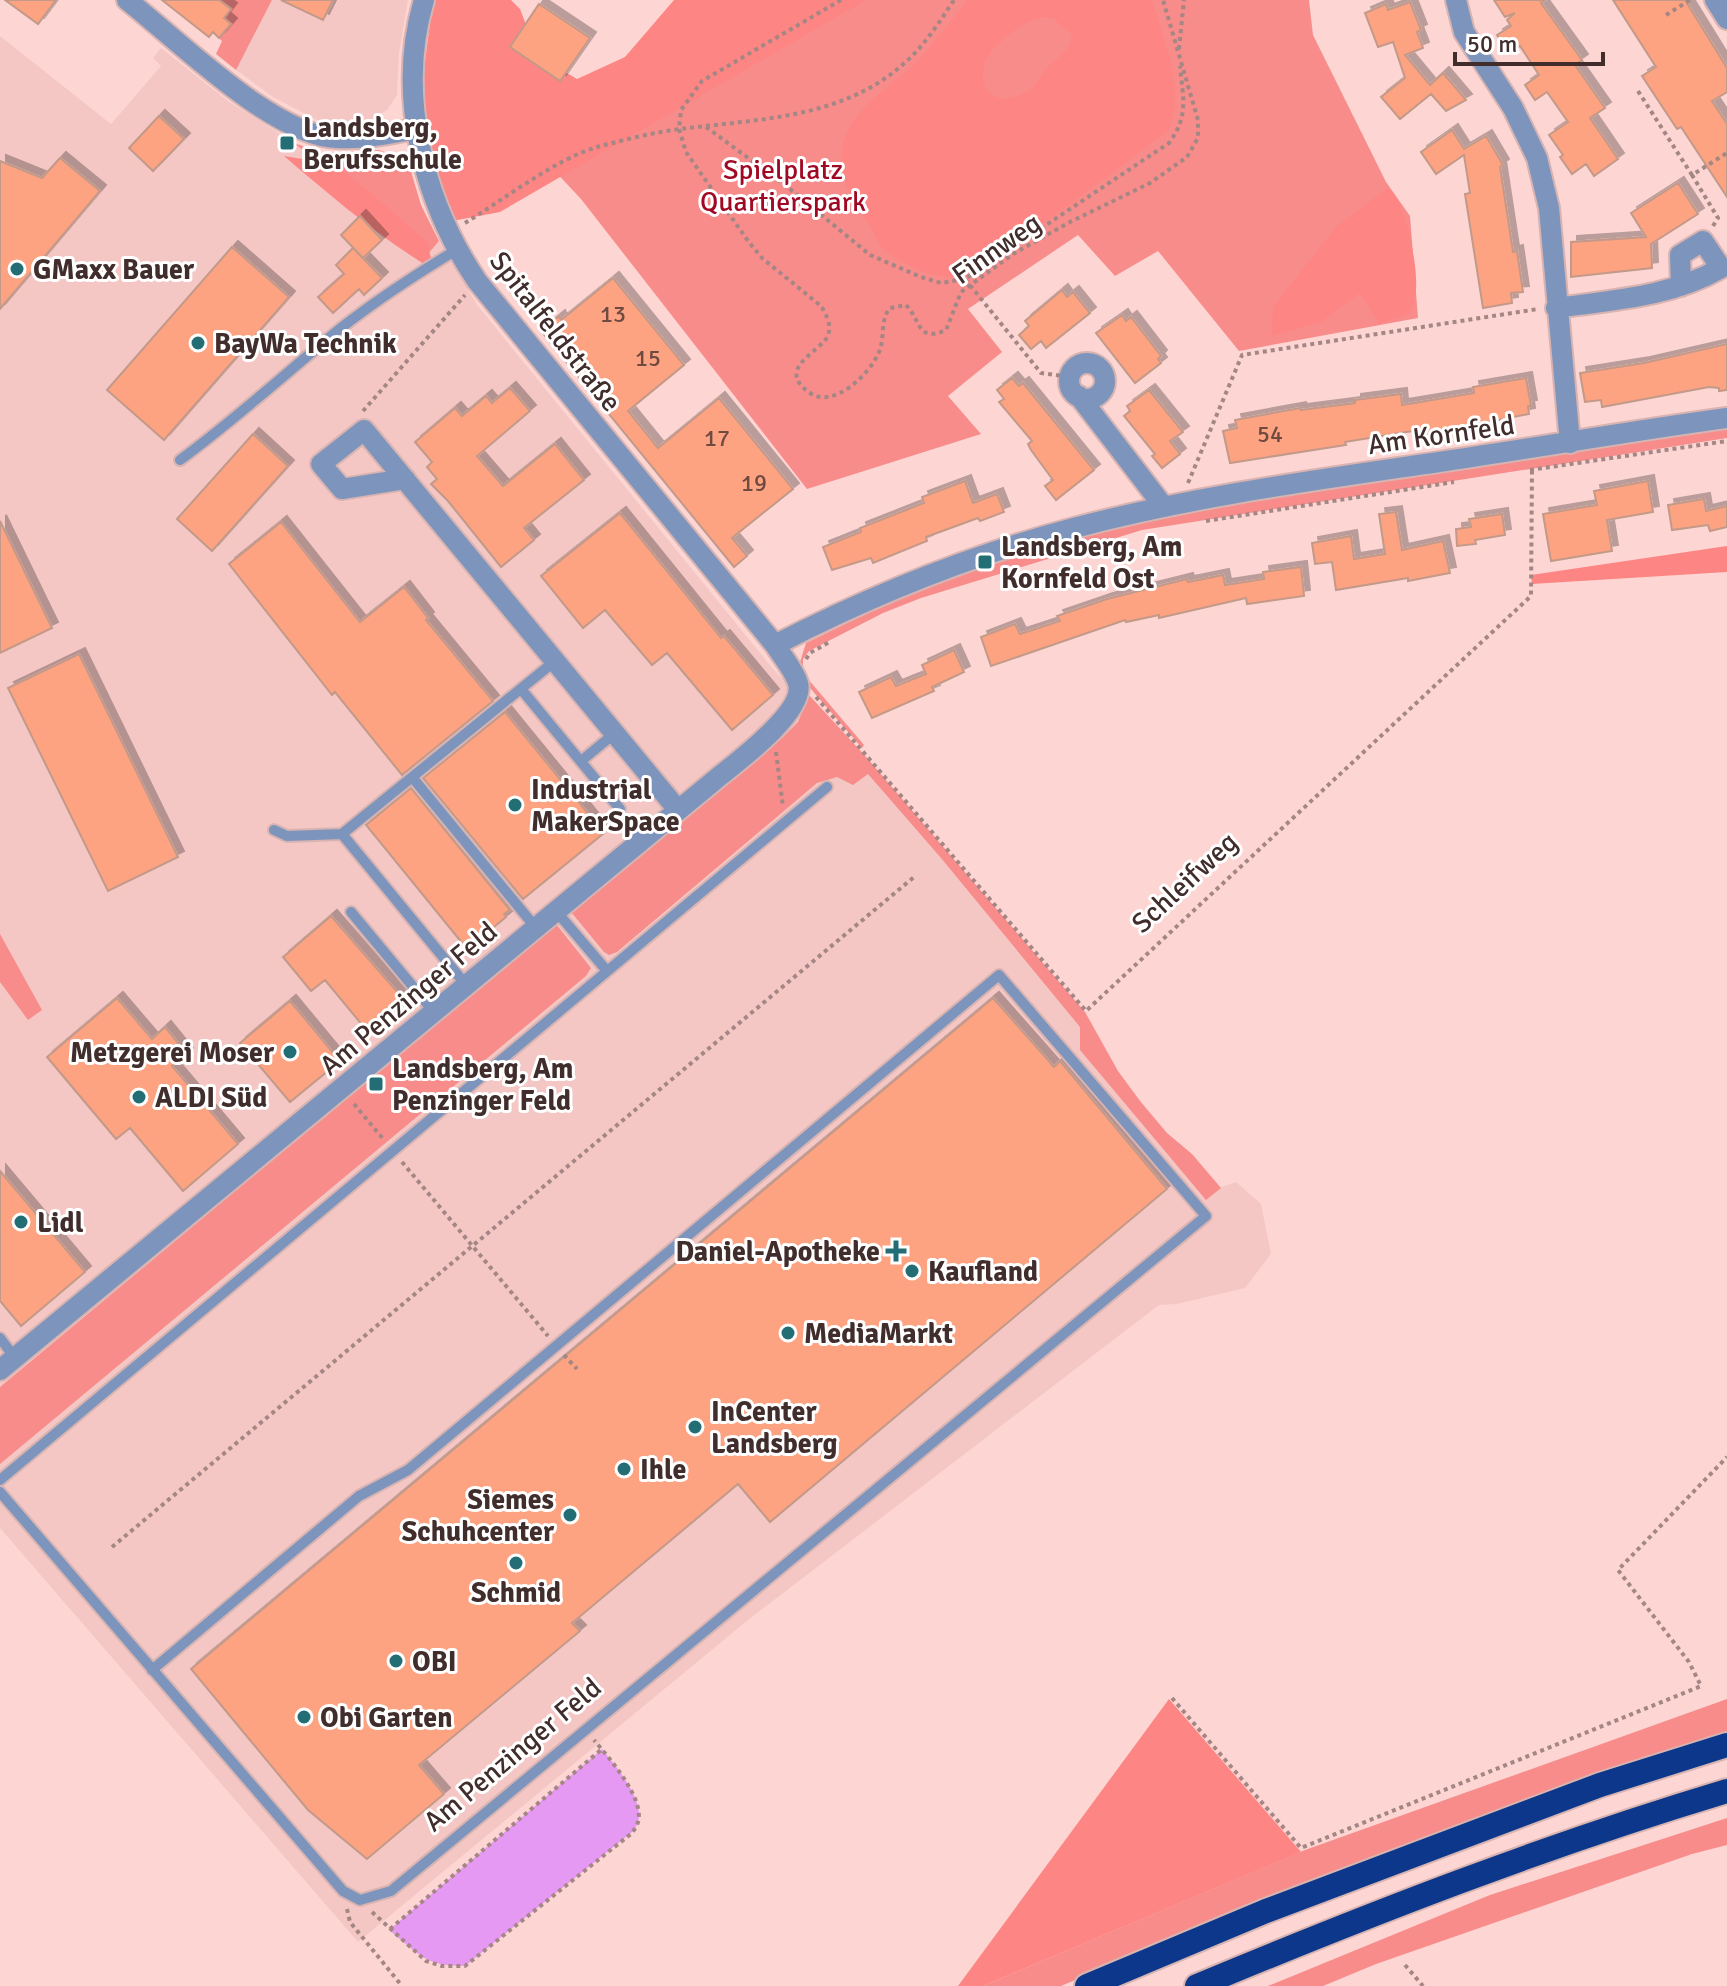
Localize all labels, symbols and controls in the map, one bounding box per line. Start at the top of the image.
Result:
scale bar [1455,16,1603,66]
text: 50 m [1467,29,1517,59]
place label: Landsberg, Berufsschule [303,111,462,177]
marker: Landsberg, Berufsschule [278,134,296,152]
park label: Spielplatz Quartierspark [700,153,866,219]
street label: Finnweg [945,206,1048,292]
street label: Spitalfeldstraße [482,245,628,418]
place label: GMaxx Bauer [33,253,195,287]
marker: GMaxx Bauer [8,260,26,278]
house number: 13 [600,299,626,329]
place label: BayWa Technik [214,327,397,361]
marker: BayWa Technik [189,334,207,352]
house number: 15 [635,343,661,373]
street label: Am Kornfeld [1366,408,1517,462]
house number: 54 [1257,419,1283,449]
house number: 17 [704,423,730,453]
house number: 19 [741,468,767,498]
place label: Landsberg, Am Kornfeld Ost [1001,530,1182,596]
marker: Landsberg, Am Kornfeld Ost [976,553,994,571]
place label: Industrial MakerSpace [531,773,680,839]
marker: Industrial MakerSpace [506,796,524,814]
street label: Schleifweg [1125,825,1245,940]
street label: Am Penzinger Feld [313,915,504,1083]
place label: Metzgerei Moser [70,1036,275,1070]
marker: Metzgerei Moser [281,1043,299,1061]
place label: Landsberg, Am Penzinger Feld [392,1052,573,1118]
marker: Landsberg, Am Penzinger Feld [367,1075,385,1093]
place label: ALDI Süd [155,1081,267,1115]
marker: ALDI Süd [130,1088,148,1106]
place label: Lidl [37,1206,84,1240]
marker: Lidl [12,1213,30,1231]
place label: Daniel-Apotheke [676,1235,880,1269]
marker: Daniel-Apotheke [887,1242,905,1260]
place label: Kaufland [928,1255,1038,1289]
marker: Kaufland [903,1262,921,1280]
place label: MediaMarkt [804,1317,953,1351]
marker: MediaMarkt [779,1324,797,1342]
place label: InCenter Landsberg [711,1395,837,1461]
marker: InCenter Landsberg [686,1418,704,1436]
place label: Ihle [640,1453,686,1487]
marker: Ihle [615,1460,633,1478]
place label: Siemes Schuhcenter [402,1483,555,1549]
marker: Siemes Schuhcenter [561,1506,579,1524]
marker: Schmid [507,1554,525,1572]
place label: Schmid [471,1576,561,1610]
place label: OBI [412,1645,457,1679]
marker: OBI [387,1652,405,1670]
street label: Am Penzinger Feld [417,1671,608,1839]
place label: Obi Garten [320,1701,453,1735]
marker: Obi Garten [295,1708,313,1726]

